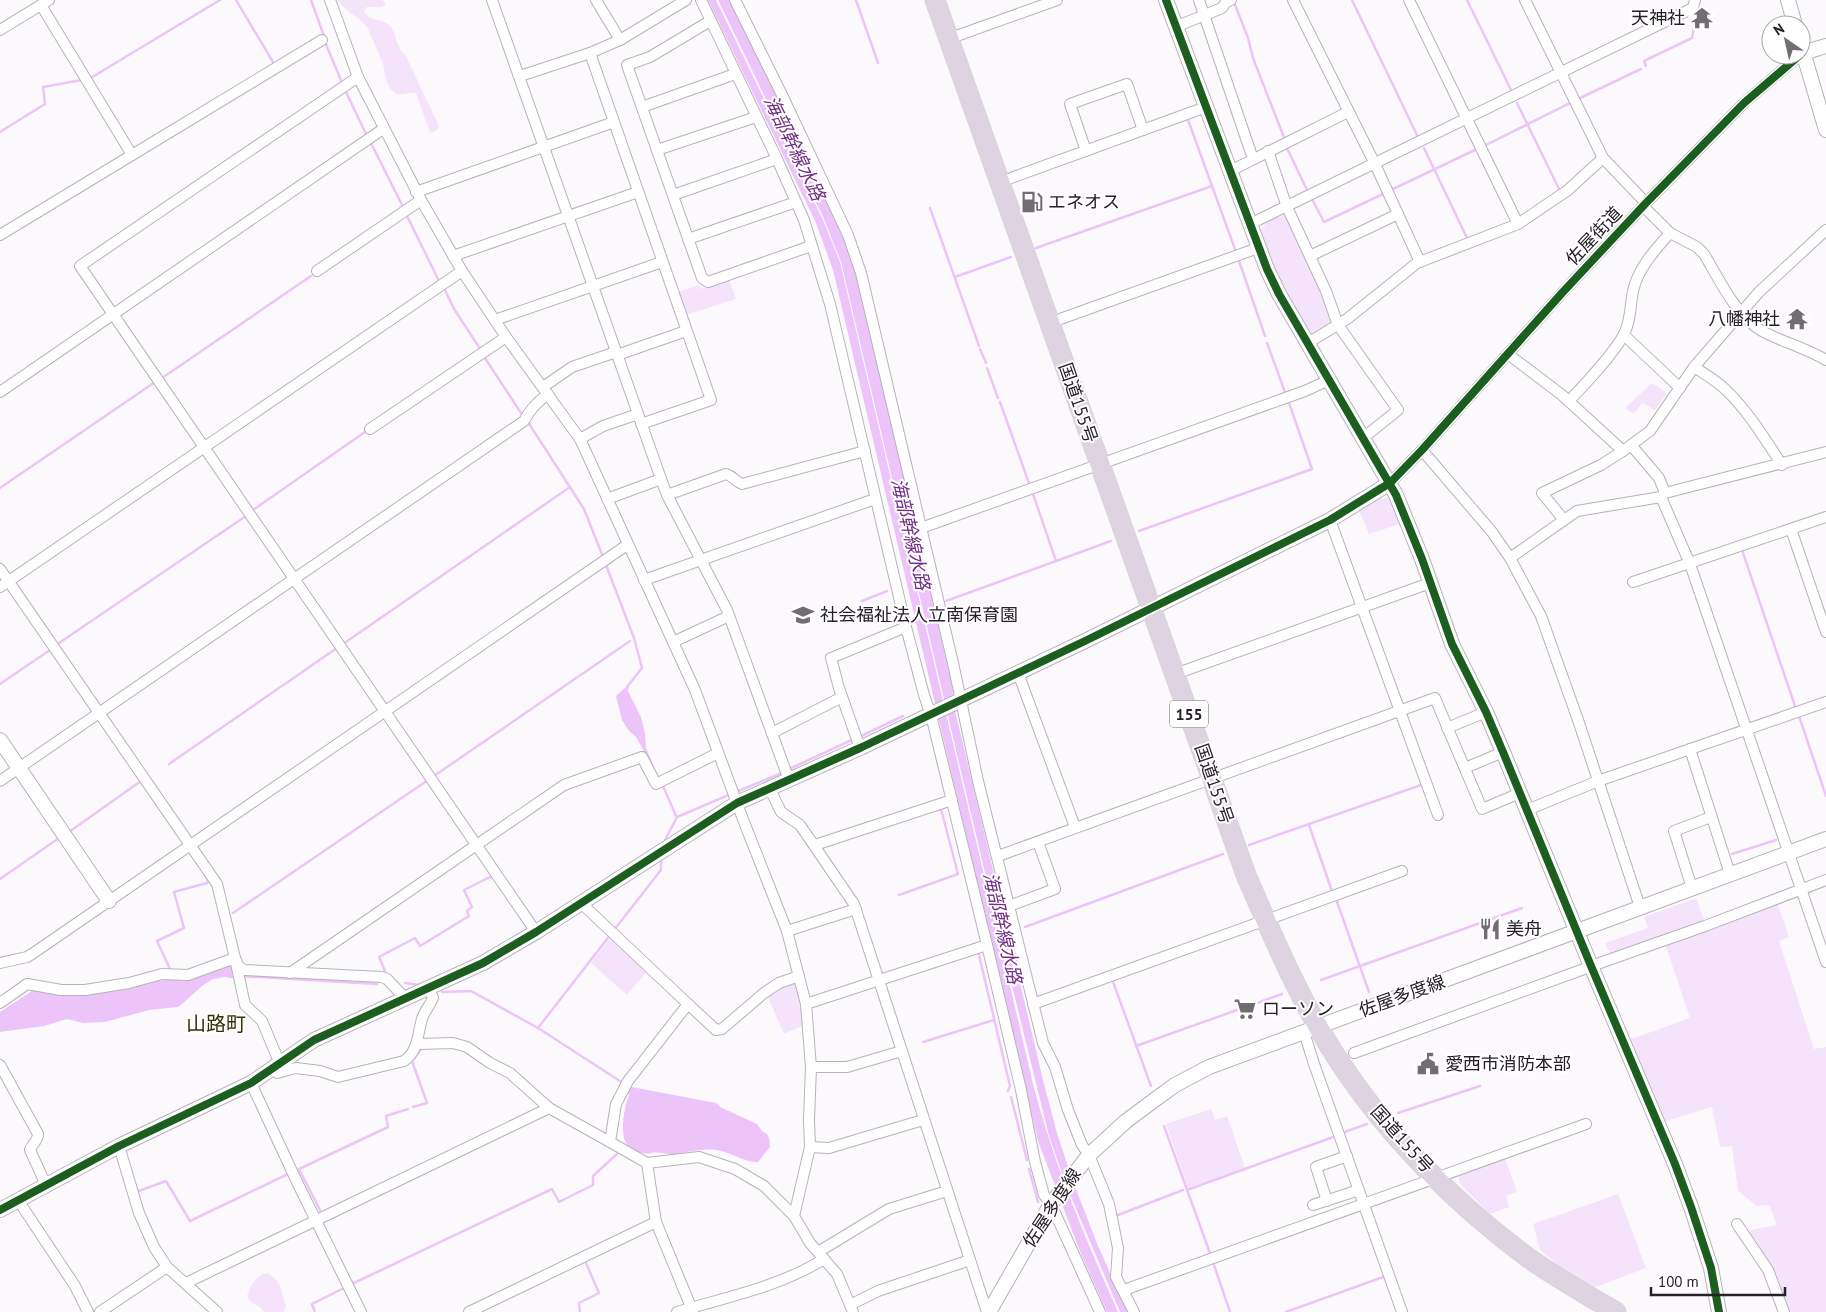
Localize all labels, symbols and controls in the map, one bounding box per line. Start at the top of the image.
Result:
temple icon: 天神社 [1689,5,1715,31]
place label: 天神社 [1631,6,1685,29]
north arrow [1761,15,1811,65]
text: N [1770,19,1788,39]
water label: 海部幹線水路 [759,92,832,206]
fuel station icon: エネオス [1019,189,1045,215]
place label: エネオス [1048,190,1120,213]
street label: 佐屋街道 [1561,201,1627,270]
temple icon: 八幡神社 [1784,306,1810,332]
place label: 八幡神社 [1708,307,1780,330]
street label: 国道155号 [1054,360,1103,446]
water label: 海部幹線水路 [886,476,936,594]
school or university icon: 社会福祉法人立南保育園 [790,602,816,628]
place label: 社会福祉法人立南保育園 [820,603,1018,626]
road number: 155 [1170,701,1208,728]
street label: 国道155号 [1190,741,1239,827]
water label: 海部幹線水路 [978,870,1028,988]
restaurant icon: 美舟 [1477,916,1503,942]
place label: 美舟 [1506,917,1542,940]
street label: 佐屋多度線 [1356,969,1448,1022]
supermarket icon: ローソン [1232,996,1258,1022]
place label: ローソン [1262,997,1334,1020]
district label: 山路町 [186,1011,246,1037]
public building icon: 愛西市消防本部 [1415,1051,1441,1077]
place label: 愛西市消防本部 [1445,1052,1571,1075]
street label: 国道155号 [1366,1100,1439,1177]
street label: 佐屋多度線 [1017,1164,1086,1252]
scale bar [1651,1264,1785,1296]
text: 100 m [1658,1272,1699,1291]

